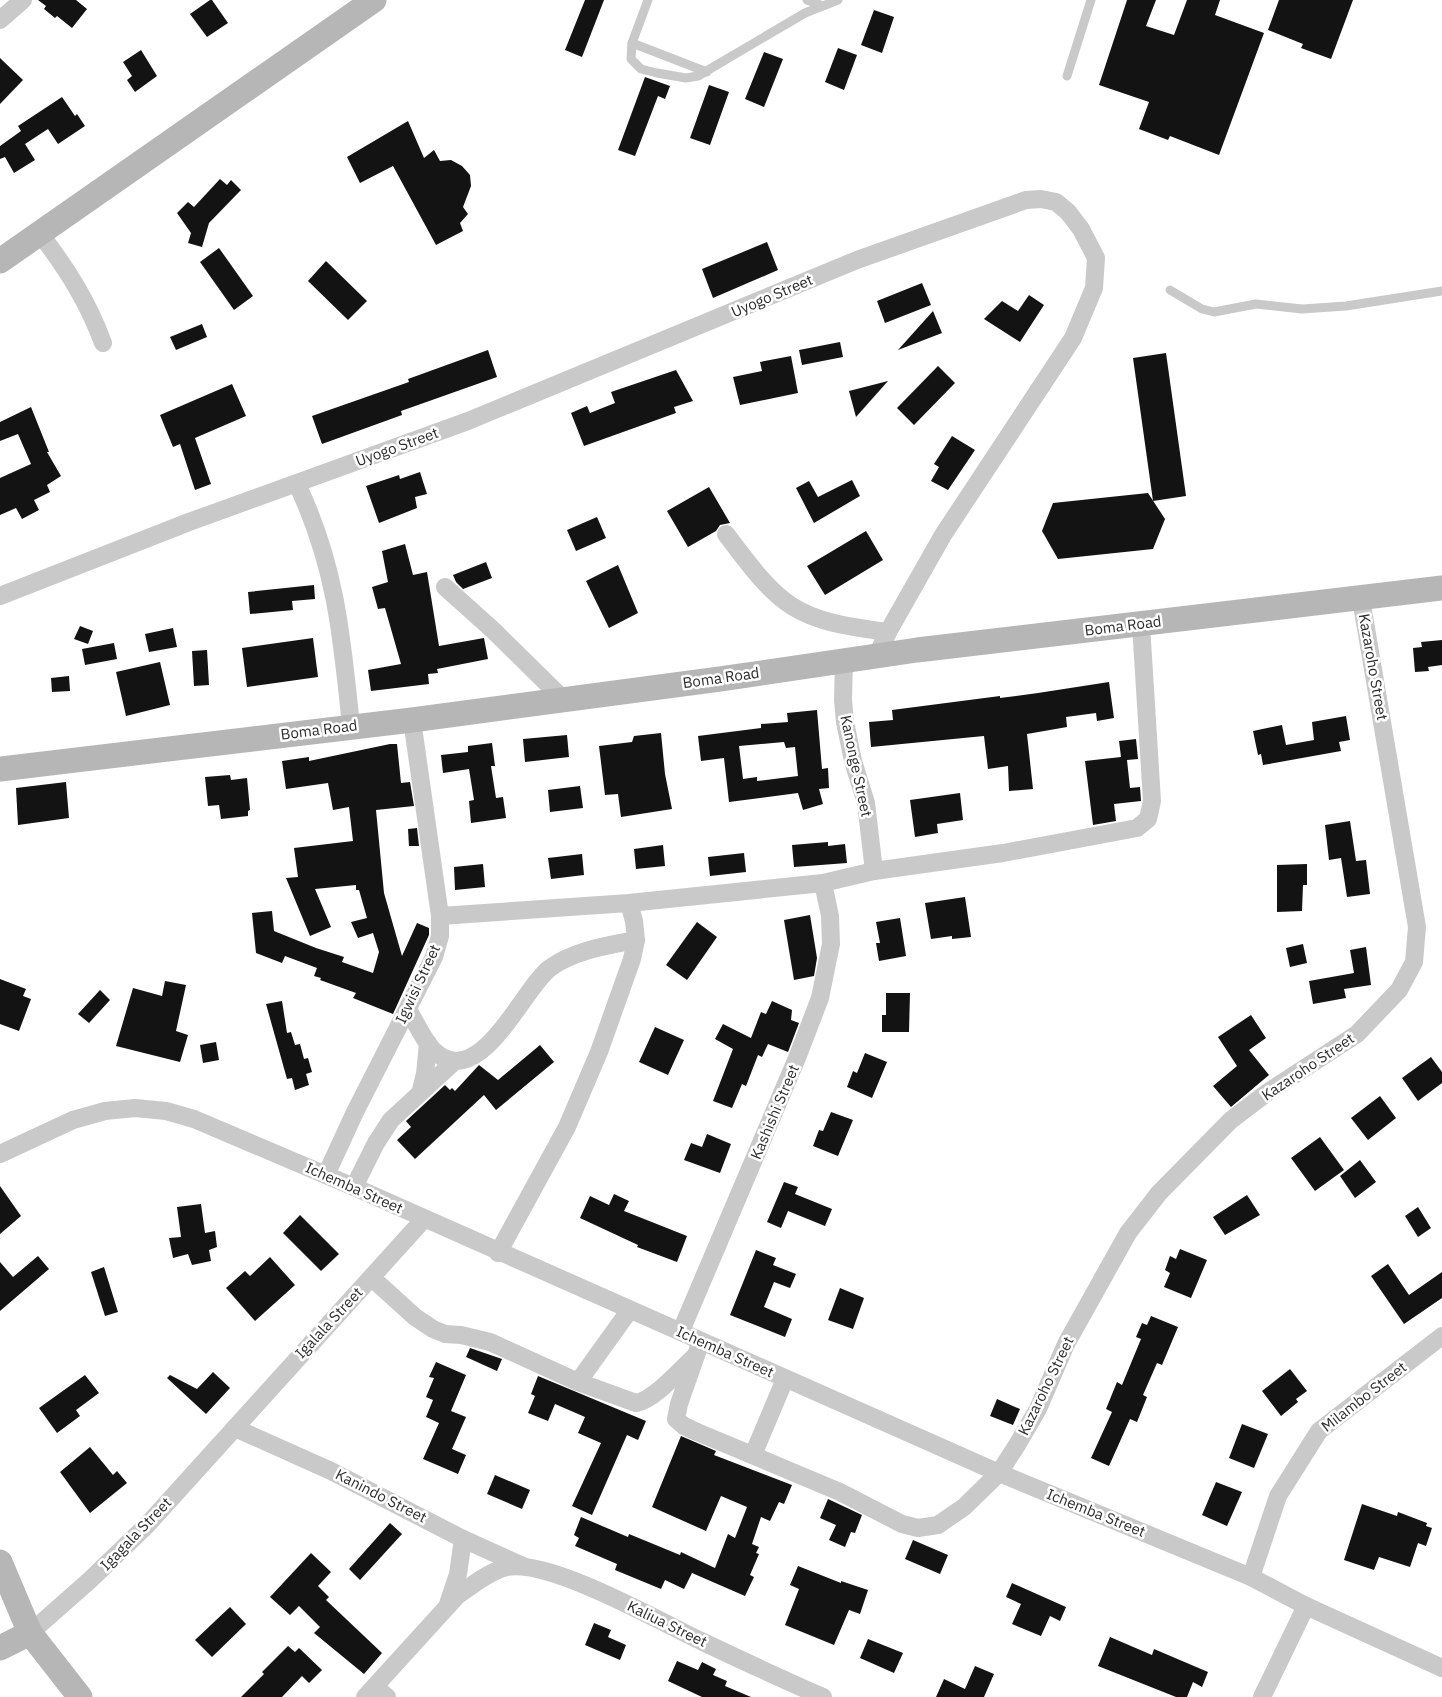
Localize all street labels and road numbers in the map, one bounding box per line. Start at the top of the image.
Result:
street label: Uyogo Street [728,270,816,321]
street label: Uyogo Street [353,423,441,470]
street label: Boma Road [1083,611,1162,640]
street label: Kazaroho Street [1355,612,1392,722]
street label: Boma Road [681,663,761,692]
street label: Kanonge Street [836,713,877,818]
street label: Boma Road [279,715,358,744]
street label: Igwisi Street [391,941,444,1026]
street label: Kazaroho Street [1258,1029,1358,1105]
street label: Kashishi Street [746,1062,803,1162]
street label: Ichemba Street [303,1158,406,1218]
street label: Igalala Street [291,1283,367,1362]
street label: Ichemba Street [674,1322,777,1382]
street label: Kazaroho Street [1013,1333,1078,1438]
street label: Milambo Street [1317,1357,1410,1436]
street label: Kanindo Street [332,1464,430,1527]
street label: Ichemba Street [1044,1484,1148,1541]
street label: Igagala Street [96,1493,175,1574]
street label: Kaliua Street [624,1596,710,1651]

